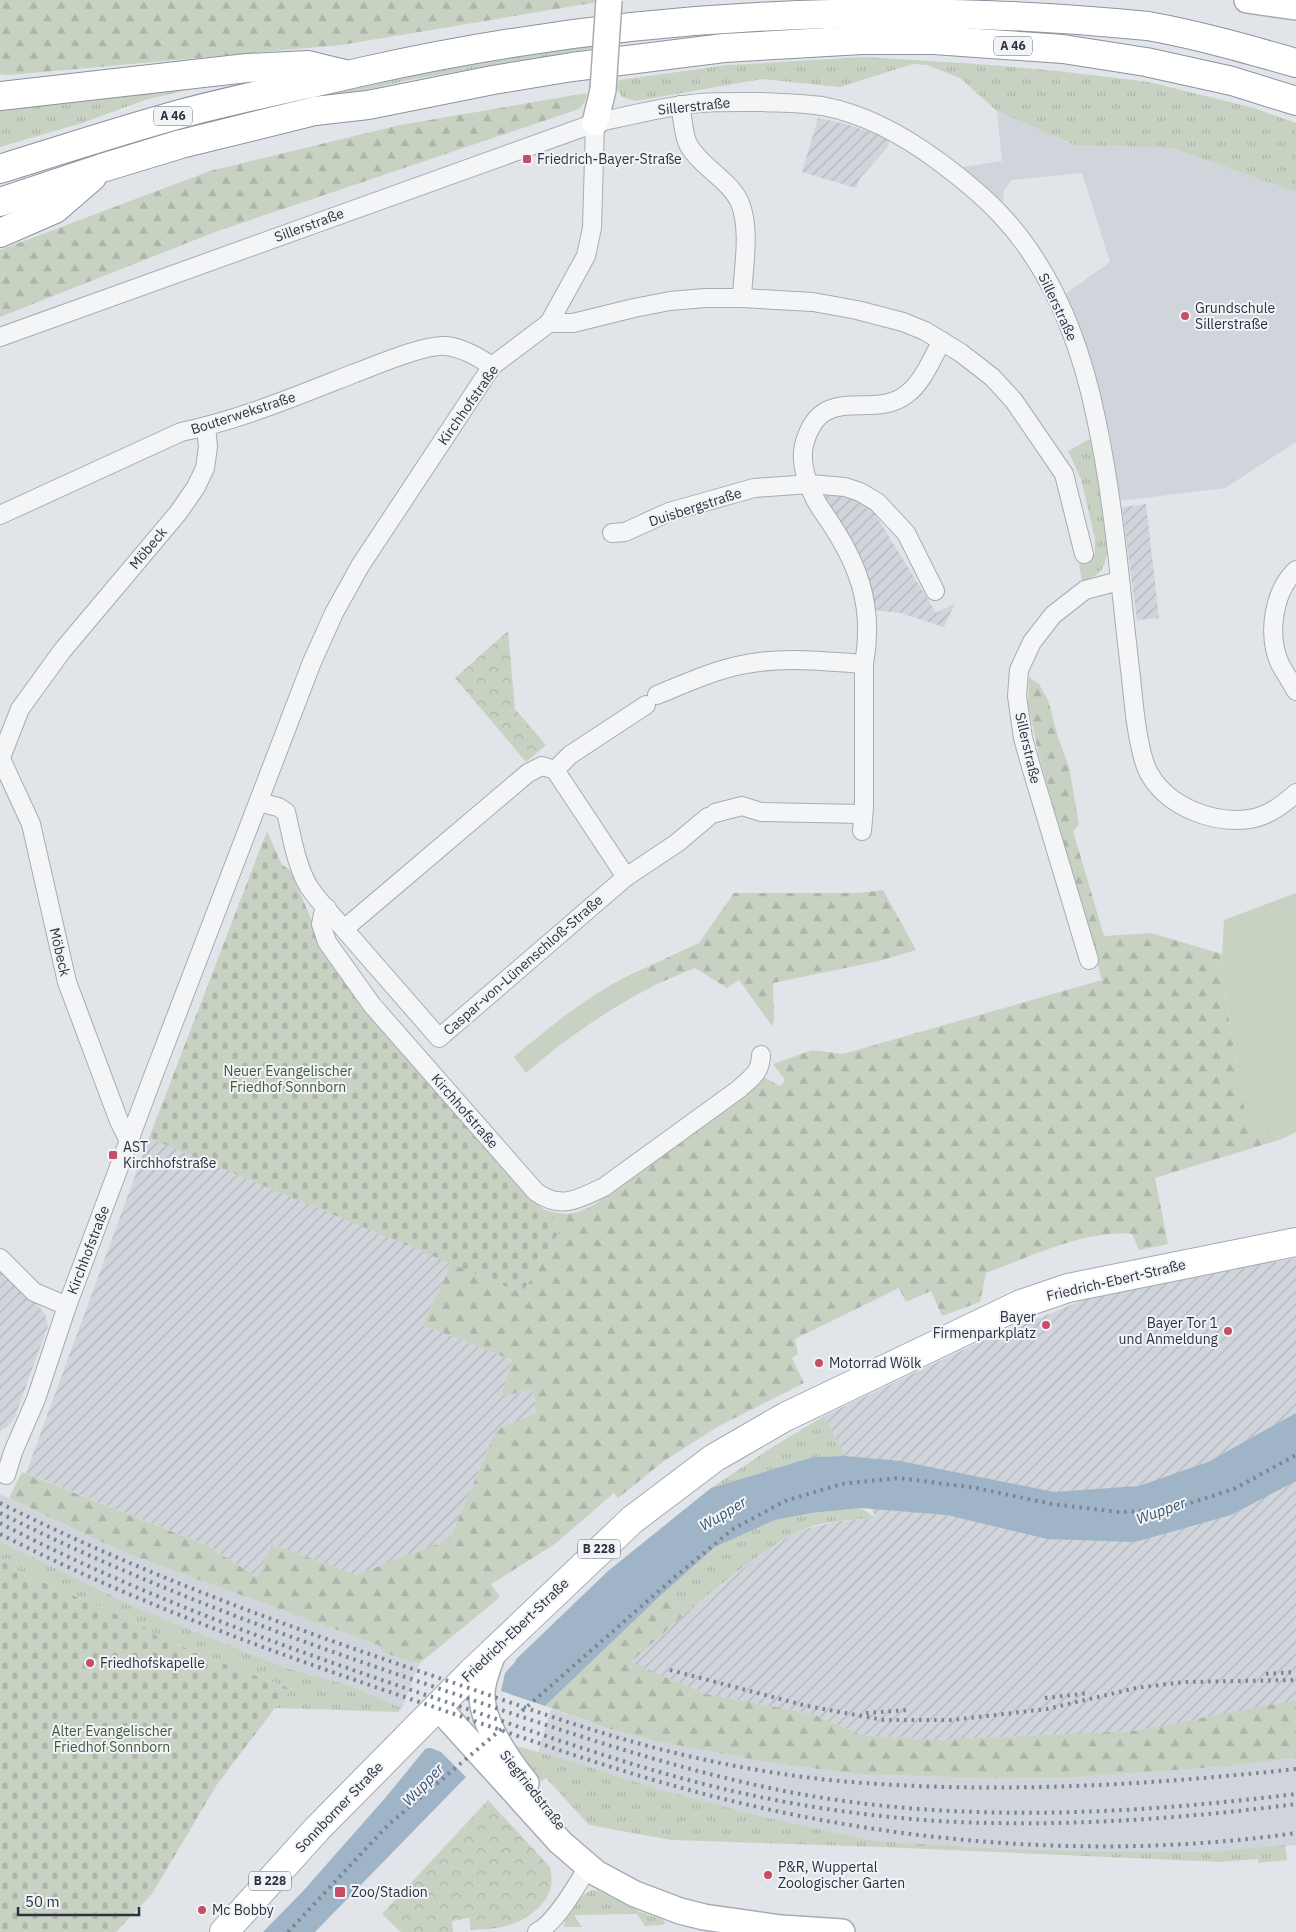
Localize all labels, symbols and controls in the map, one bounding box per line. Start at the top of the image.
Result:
road number: A 46 [994,36,1032,56]
street label: Sillerstraße [657,93,731,119]
road number: A 46 [154,106,192,125]
place label: Friedrich-Bayer-Straße [537,150,682,168]
marker: Friedrich-Bayer-Straße [521,153,533,165]
street label: Sillerstraße [272,204,347,246]
street label: Sillerstraße [1034,270,1082,344]
place label: Grundschule Sillerstraße [1195,299,1275,333]
marker: Grundschule Sillerstraße [1179,310,1191,322]
street label: Kirchhofstraße [434,361,502,448]
street label: Bouterwekstraße [188,387,298,438]
street label: Duisbergstraße [646,483,744,530]
street label: Möbeck [125,523,171,573]
street label: Sillerstraße [1011,710,1045,786]
street label: Caspar-von-Lünenschloß-Straße [440,891,607,1039]
street label: Möbeck [46,926,74,979]
park label: Neuer Evangelischer Friedhof Sonnborn [224,1062,352,1096]
street label: Kirchhofstraße [428,1070,503,1152]
place label: AST Kirchhofstraße [123,1138,217,1172]
marker: AST Kirchhofstraße [107,1149,119,1161]
street label: Kirchhofstraße [63,1203,113,1297]
street label: Friedrich-Ebert-Straße [1045,1255,1188,1305]
place label: Bayer Firmenparkplatz [933,1308,1037,1342]
place label: Bayer Tor 1 und Anmeldung [1119,1314,1219,1348]
marker: Bayer Firmenparkplatz [1040,1319,1052,1331]
marker: Bayer Tor 1 und Anmeldung [1222,1325,1234,1337]
place label: Motorrad Wölk [829,1354,922,1372]
marker: Motorrad Wölk [813,1357,825,1369]
water label: Wupper [696,1492,750,1535]
water label: Wupper [1133,1493,1189,1528]
road number: B 228 [578,1540,620,1558]
street label: Friedrich-Ebert-Straße [457,1574,573,1686]
place label: Friedhofskapelle [100,1654,205,1672]
marker: Friedhofskapelle [84,1657,96,1669]
park label: Alter Evangelischer Friedhof Sonnborn [52,1722,173,1756]
street label: Siegfriedstraße [496,1746,570,1834]
street label: Sonnborner Straße [291,1758,387,1856]
water label: Wupper [398,1759,448,1810]
place label: P&R, Wuppertal Zoologischer Garten [778,1858,905,1892]
marker: P&R, Wuppertal Zoologischer Garten [762,1869,774,1881]
road number: B 228 [249,1872,291,1890]
place label: Zoo/Stadion [351,1883,428,1901]
scale bar [18,1884,139,1916]
marker: Zoo/Stadion [333,1885,347,1899]
text: 50 m [25,1892,60,1911]
place label: Mc Bobby [212,1901,274,1919]
marker: Mc Bobby [196,1904,208,1916]

